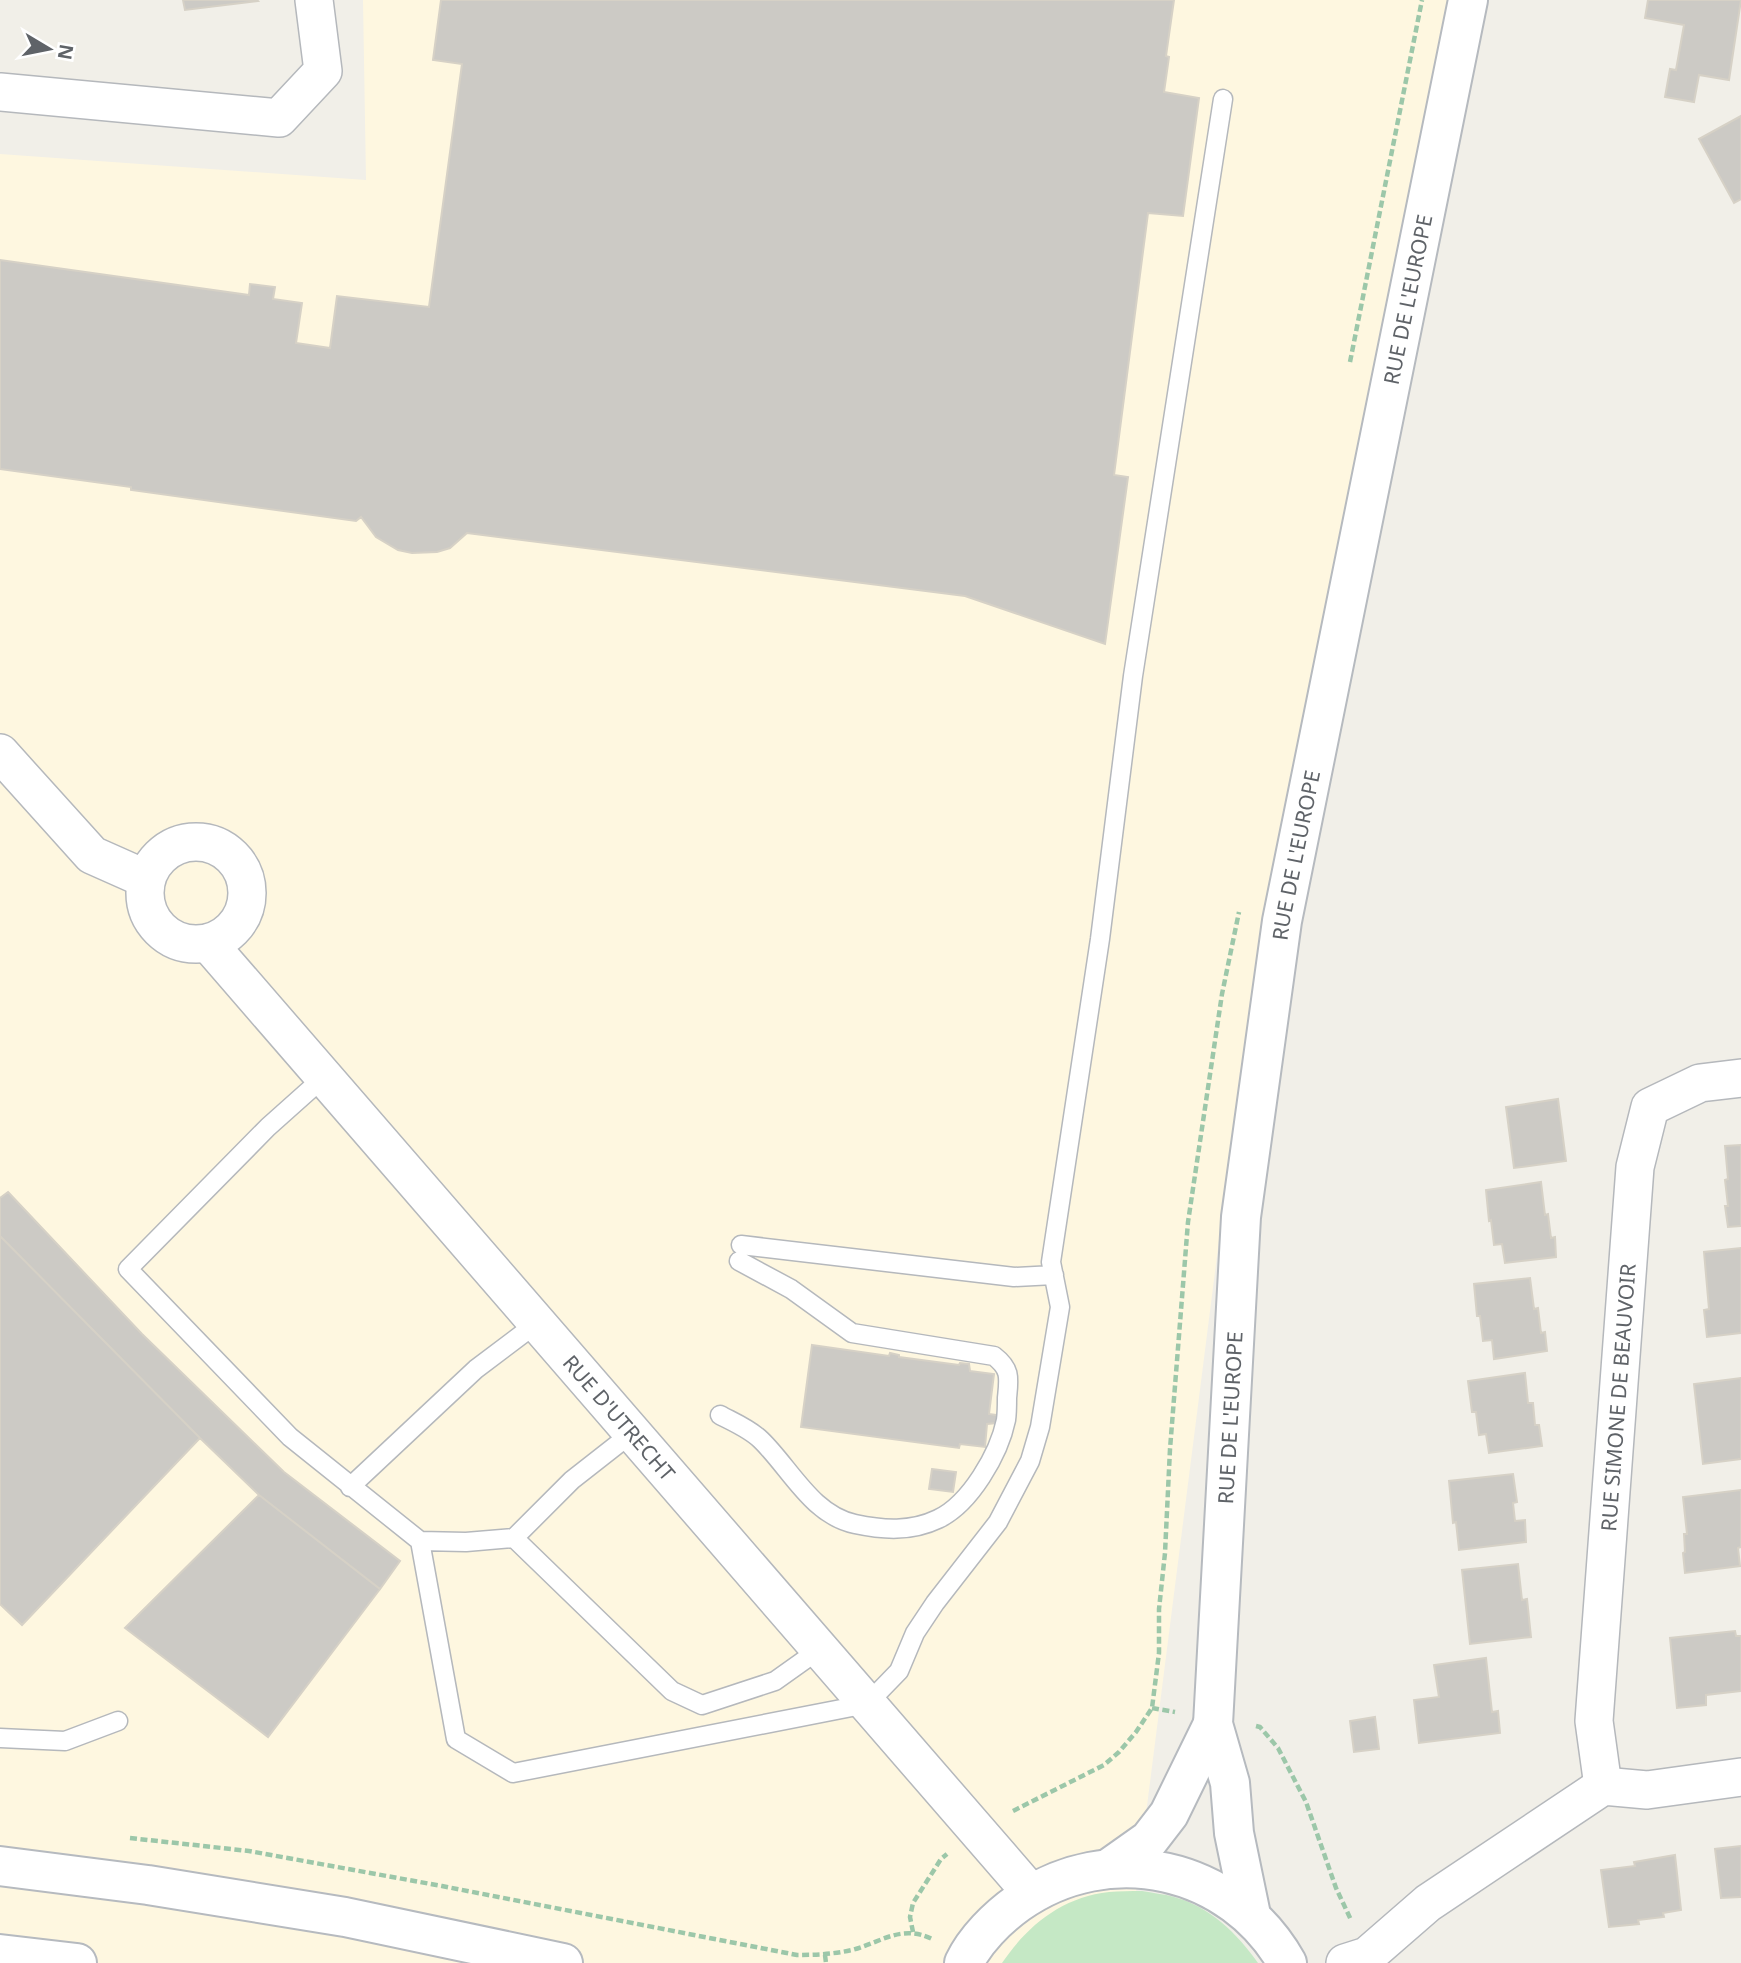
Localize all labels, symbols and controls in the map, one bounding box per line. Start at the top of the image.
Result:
north arrow [14,14,84,84]
text: N [52,42,80,62]
street label: RUE DE L'EUROPE [1377,212,1438,387]
street label: RUE DE L'EUROPE [1265,768,1326,942]
street label: RUE SIMONE DE BEAUVOIR [1594,1263,1642,1532]
street label: RUE DE L'EUROPE [1211,1331,1249,1505]
street label: RUE D'UTRECHT [557,1349,682,1487]

